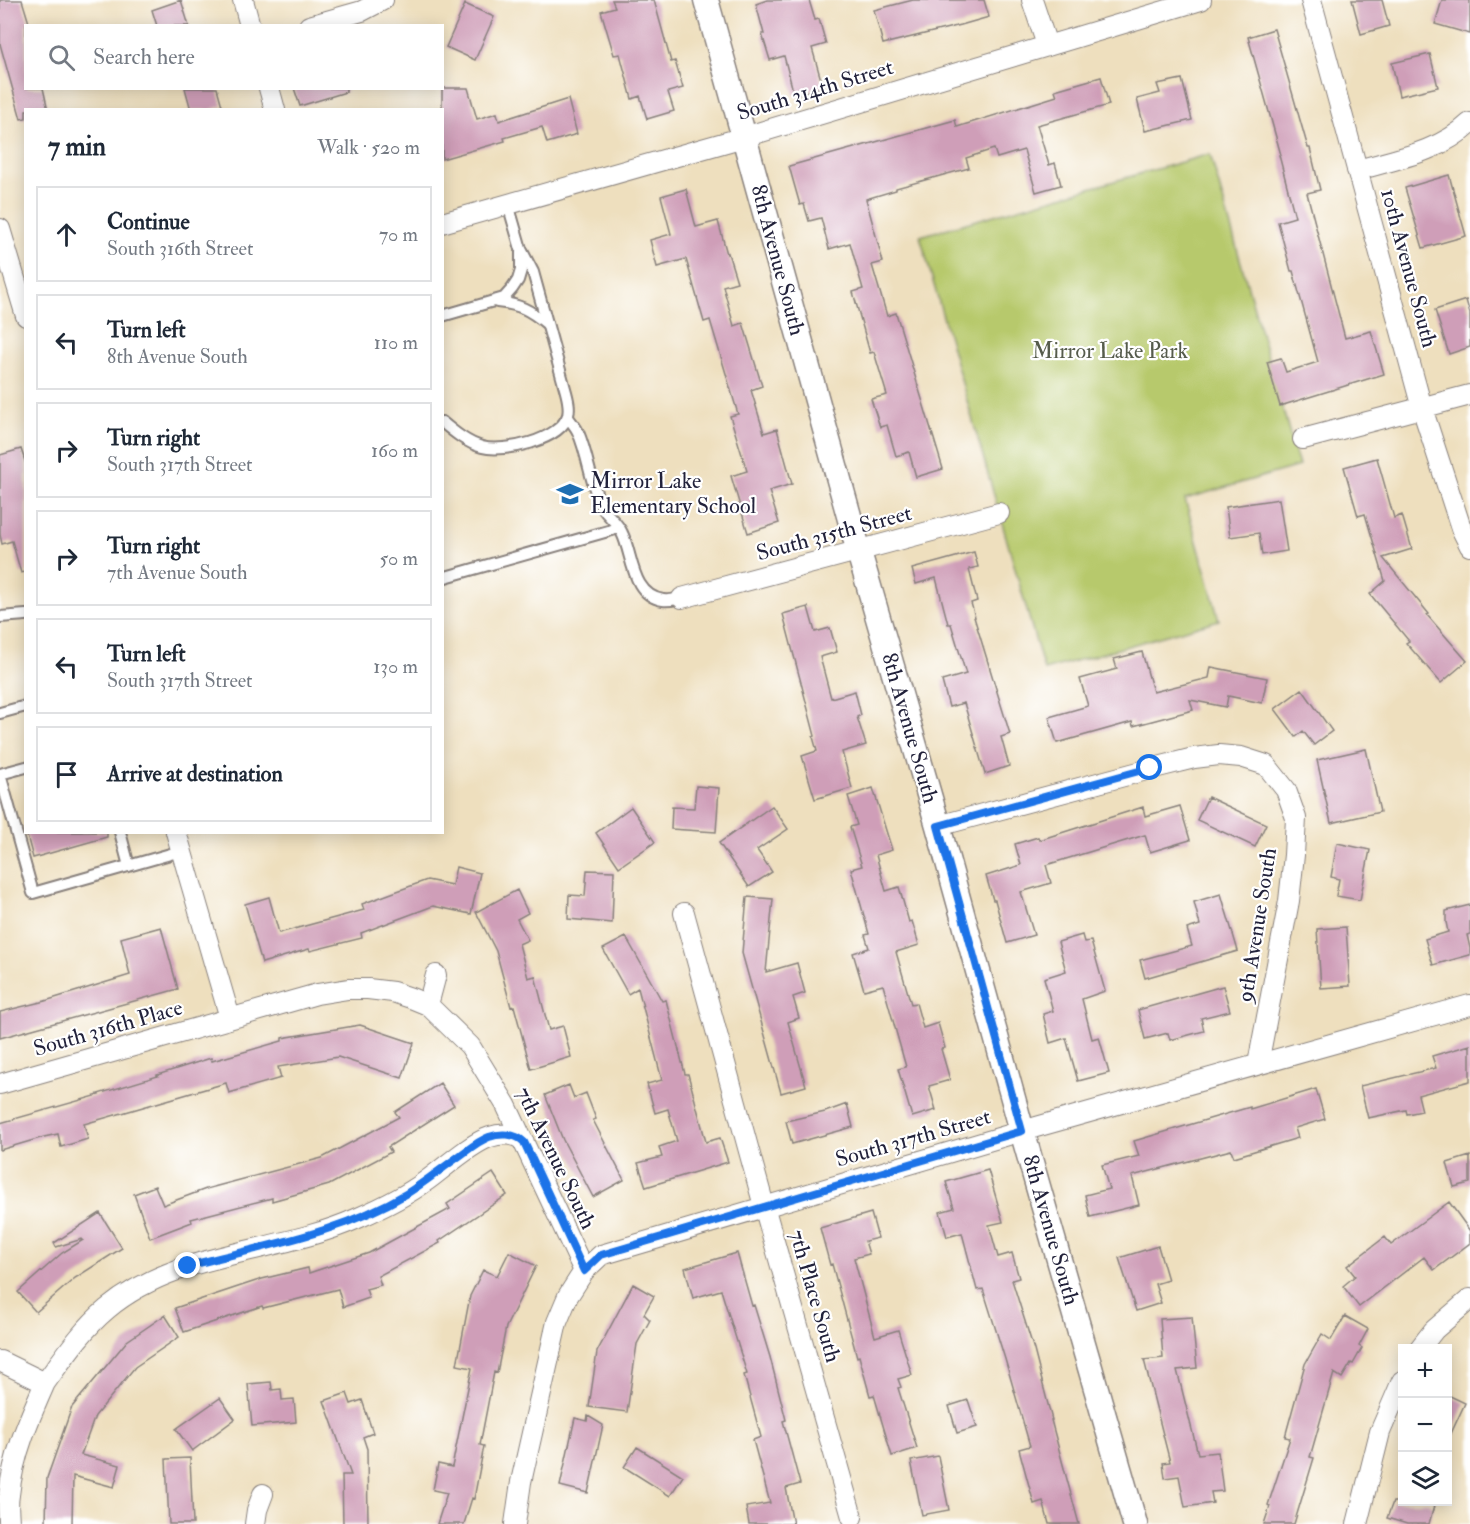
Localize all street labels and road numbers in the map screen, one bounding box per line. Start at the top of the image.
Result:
street label: South 314th Street [733,53,897,127]
street label: 8th Avenue South [744,182,812,339]
street label: 10th Avenue South [1374,185,1444,351]
street label: South 315th Street [753,499,915,567]
street label: 8th Avenue South [875,650,945,807]
street label: 9th Avenue South [1231,845,1283,1006]
street label: South 316th Place [30,993,186,1063]
street label: 7th Avenue South [510,1082,603,1234]
street label: South 317th Street [832,1102,994,1174]
street label: 8th Avenue South [1016,1152,1086,1309]
street label: 7th Place South [783,1227,847,1366]

